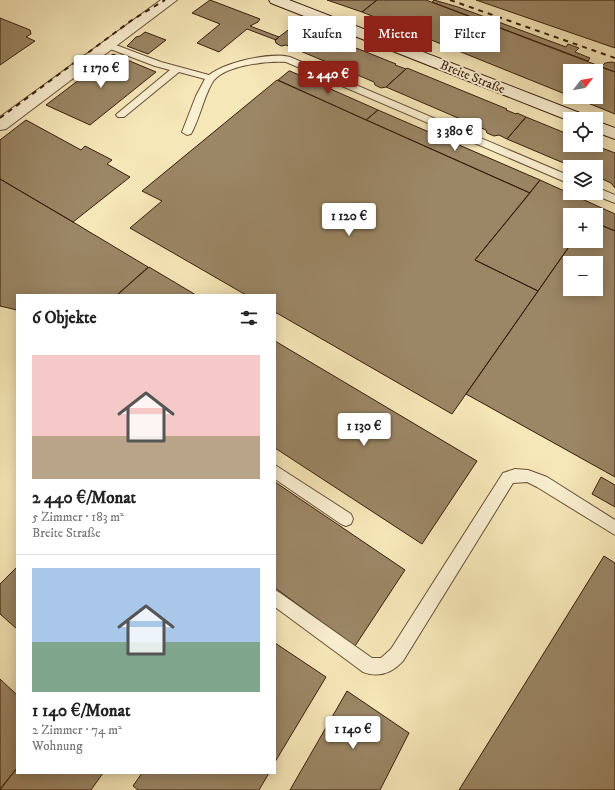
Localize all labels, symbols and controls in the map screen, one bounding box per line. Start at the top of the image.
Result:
chip: Kaufen [288,16,356,52]
chip: Mieten [364,16,432,52]
chip: Filter [440,16,500,52]
pin: 1 170 € [64,55,138,89]
street label: Breite Straße [438,57,507,97]
text: 1 170 € [83,60,119,76]
pin: 2 440 € [291,61,365,95]
north arrow [563,64,603,104]
map controls [563,64,603,296]
text: 2 440 € [307,66,349,82]
button: locate [563,112,603,152]
pin: 3 380 € [418,118,492,152]
text: 3 380 € [437,123,473,139]
button: layers [563,160,603,200]
pin: 1 120 € [312,203,386,237]
text: 1 120 € [331,208,367,224]
button: + [563,208,603,248]
button: − [563,256,603,296]
text: 6 Objekte [32,307,96,329]
icon: filters [238,307,260,329]
icon: home [110,381,182,453]
pin: 1 130 € [327,413,401,447]
text: 1 130 € [347,418,381,434]
text: 2 440 €/Monat [32,487,136,509]
text: 5 Zimmer · 183 m² [32,509,124,525]
text: Breite Straße [32,525,101,541]
icon: home [110,594,182,666]
text: 1 140 €/Monat [32,700,130,722]
pin: 1 140 € [316,716,390,750]
text: 1 140 € [334,721,372,737]
text: 2 Zimmer · 74 m² [32,722,122,738]
text: Wohnung [32,738,82,754]

